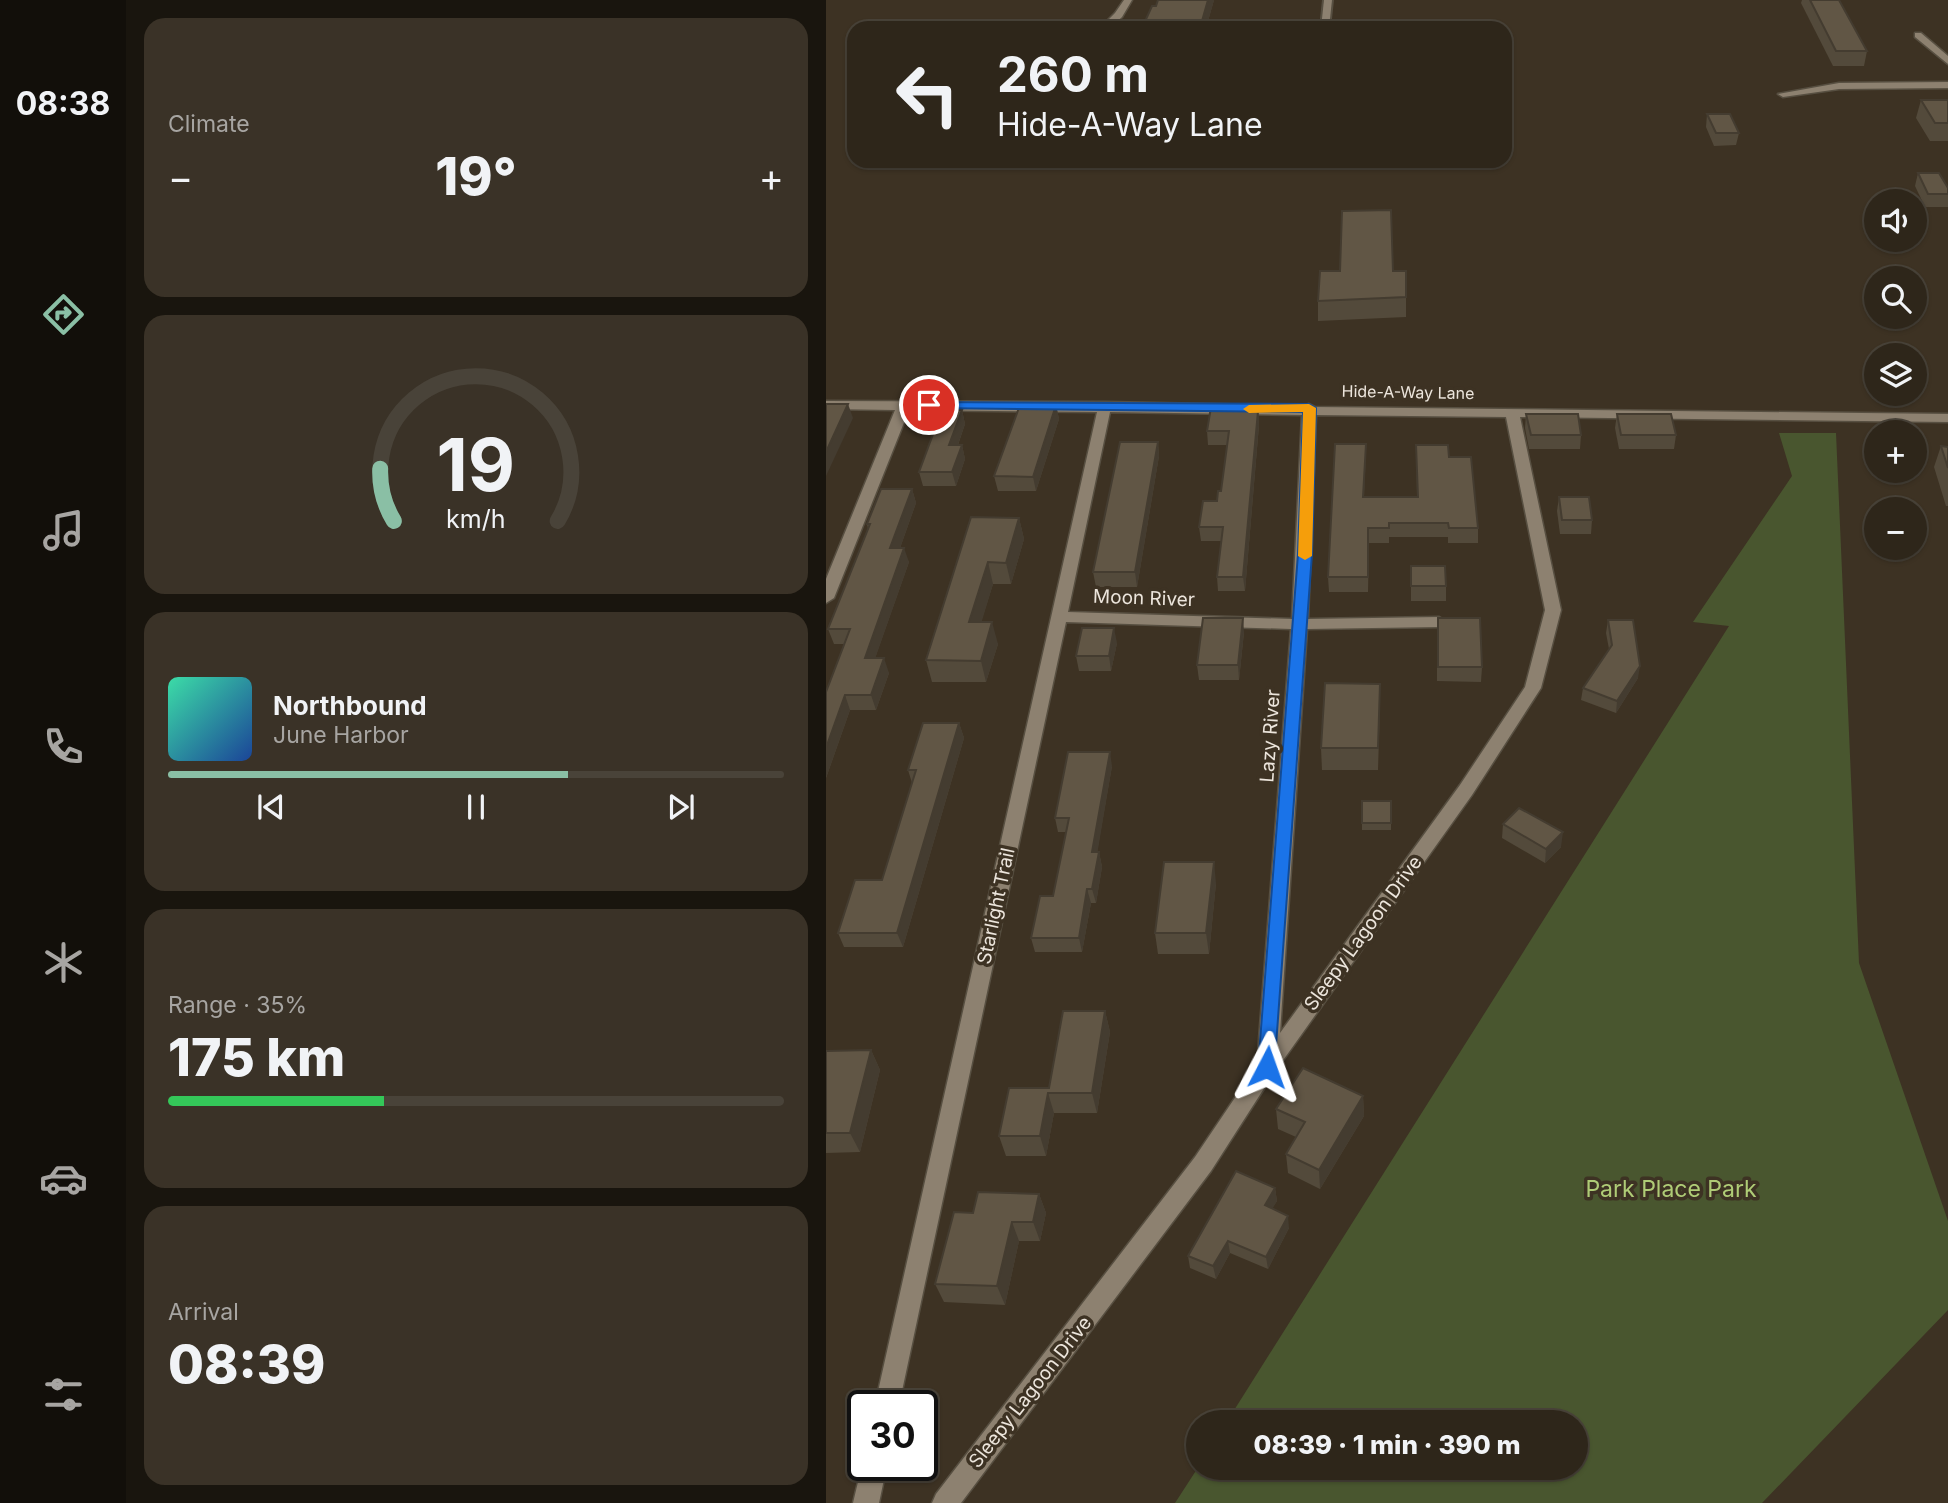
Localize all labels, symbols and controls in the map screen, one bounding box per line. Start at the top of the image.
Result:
text: 260 m [997,45,1149,104]
icon: left [882,49,973,140]
text: 08:38 [16,84,110,123]
text: Hide-A-Way Lane [997,105,1263,144]
text: Climate [168,110,250,138]
text: 19° [435,145,517,208]
text: − [168,154,193,200]
text: + [759,154,784,200]
map controls [1864,189,1927,560]
button: sound [1864,189,1927,252]
button: search [1864,266,1927,329]
icon: directions [39,290,88,339]
button: layers [1864,343,1927,406]
pin [899,375,959,435]
street label: Hide-A-Way Lane [1341,381,1475,403]
icon: arrive [910,386,948,424]
text: 19 [437,420,515,509]
button: + [1864,420,1927,483]
button: − [1864,497,1927,560]
text: km/h [446,503,506,533]
icon: music [39,506,88,555]
street label: Moon River [1093,585,1195,611]
street label: Lazy River [1255,689,1285,783]
text: Northbound [273,690,427,721]
text: June Harbor [273,721,409,749]
icon: phone [39,722,88,771]
icon: previous [252,788,290,826]
icon: pause [457,788,495,826]
icon: next [662,788,700,826]
street label: Starlight Trail [972,846,1020,966]
street label: Sleepy Lagoon Drive [1299,851,1427,1015]
icon: climate [39,938,88,987]
text: Range · 35% [168,991,307,1019]
text: 175 km [168,1026,345,1089]
position arrow [1230,1030,1304,1104]
icon: car [39,1154,88,1203]
park label: Park Place Park [1585,1175,1757,1203]
text: Arrival [168,1298,239,1326]
street label: Sleepy Lagoon Drive [964,1312,1096,1472]
text: 08:39 [168,1333,325,1396]
icon: filters [39,1370,88,1419]
speed limit sign: 30 [847,1390,938,1481]
text: 08:39 · 1 min · 390 m [1254,1429,1521,1460]

